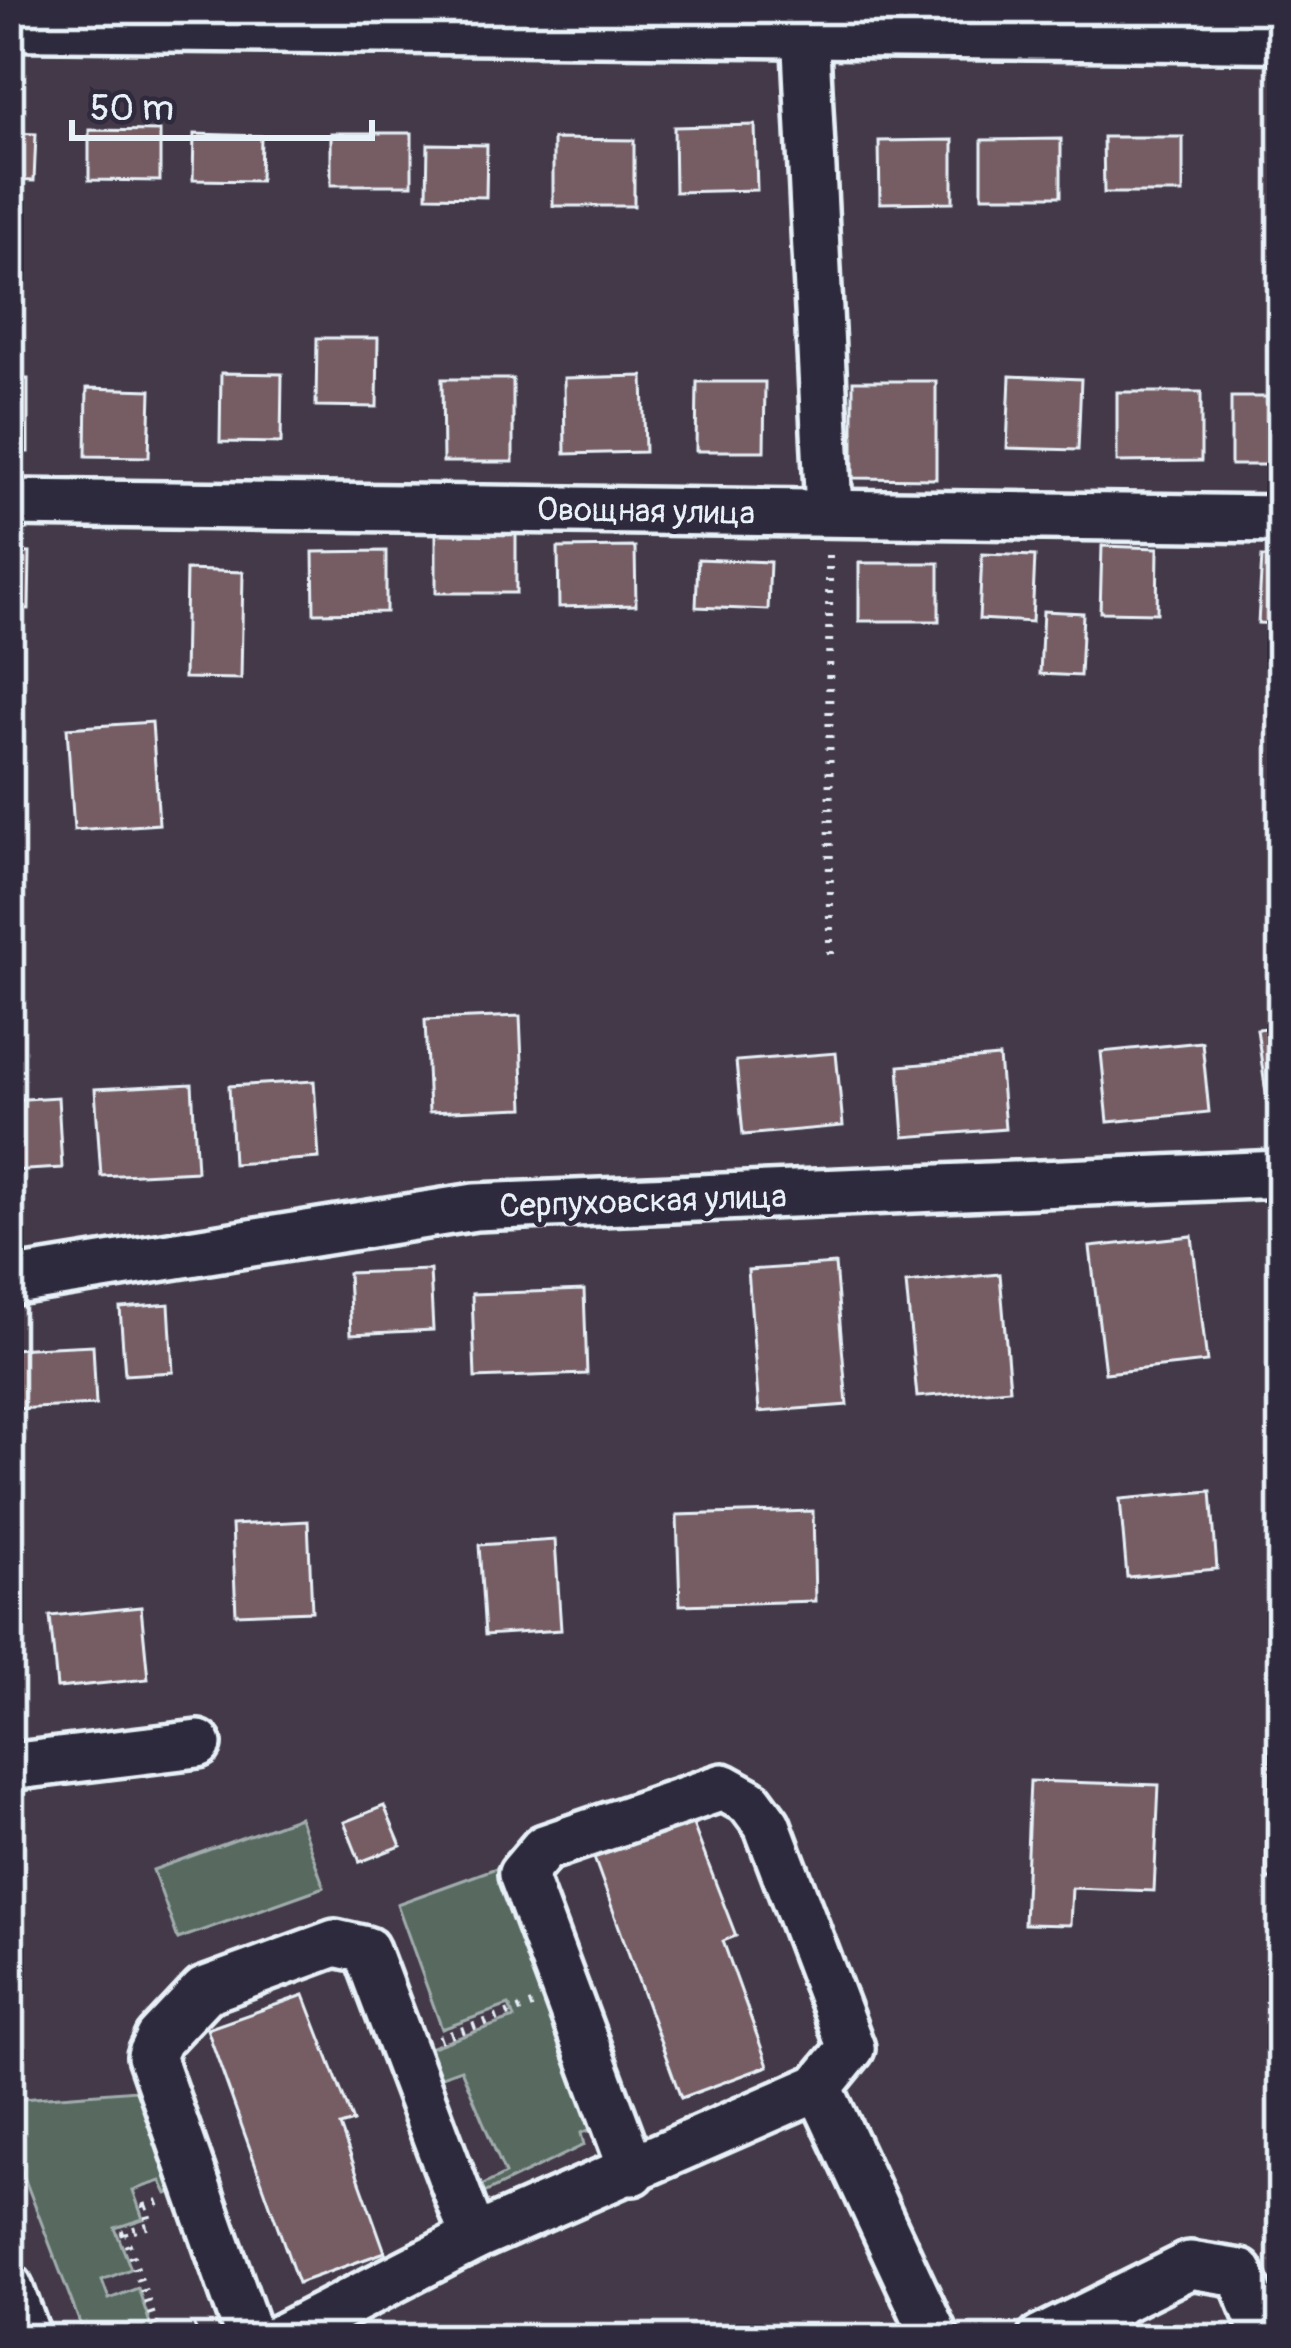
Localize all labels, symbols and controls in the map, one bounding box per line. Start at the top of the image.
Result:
scale bar [72,66,372,140]
text: 50 m [90,86,174,131]
street label: Овощная улица [537,489,755,534]
street label: Серпуховская улица [499,1176,787,1227]

